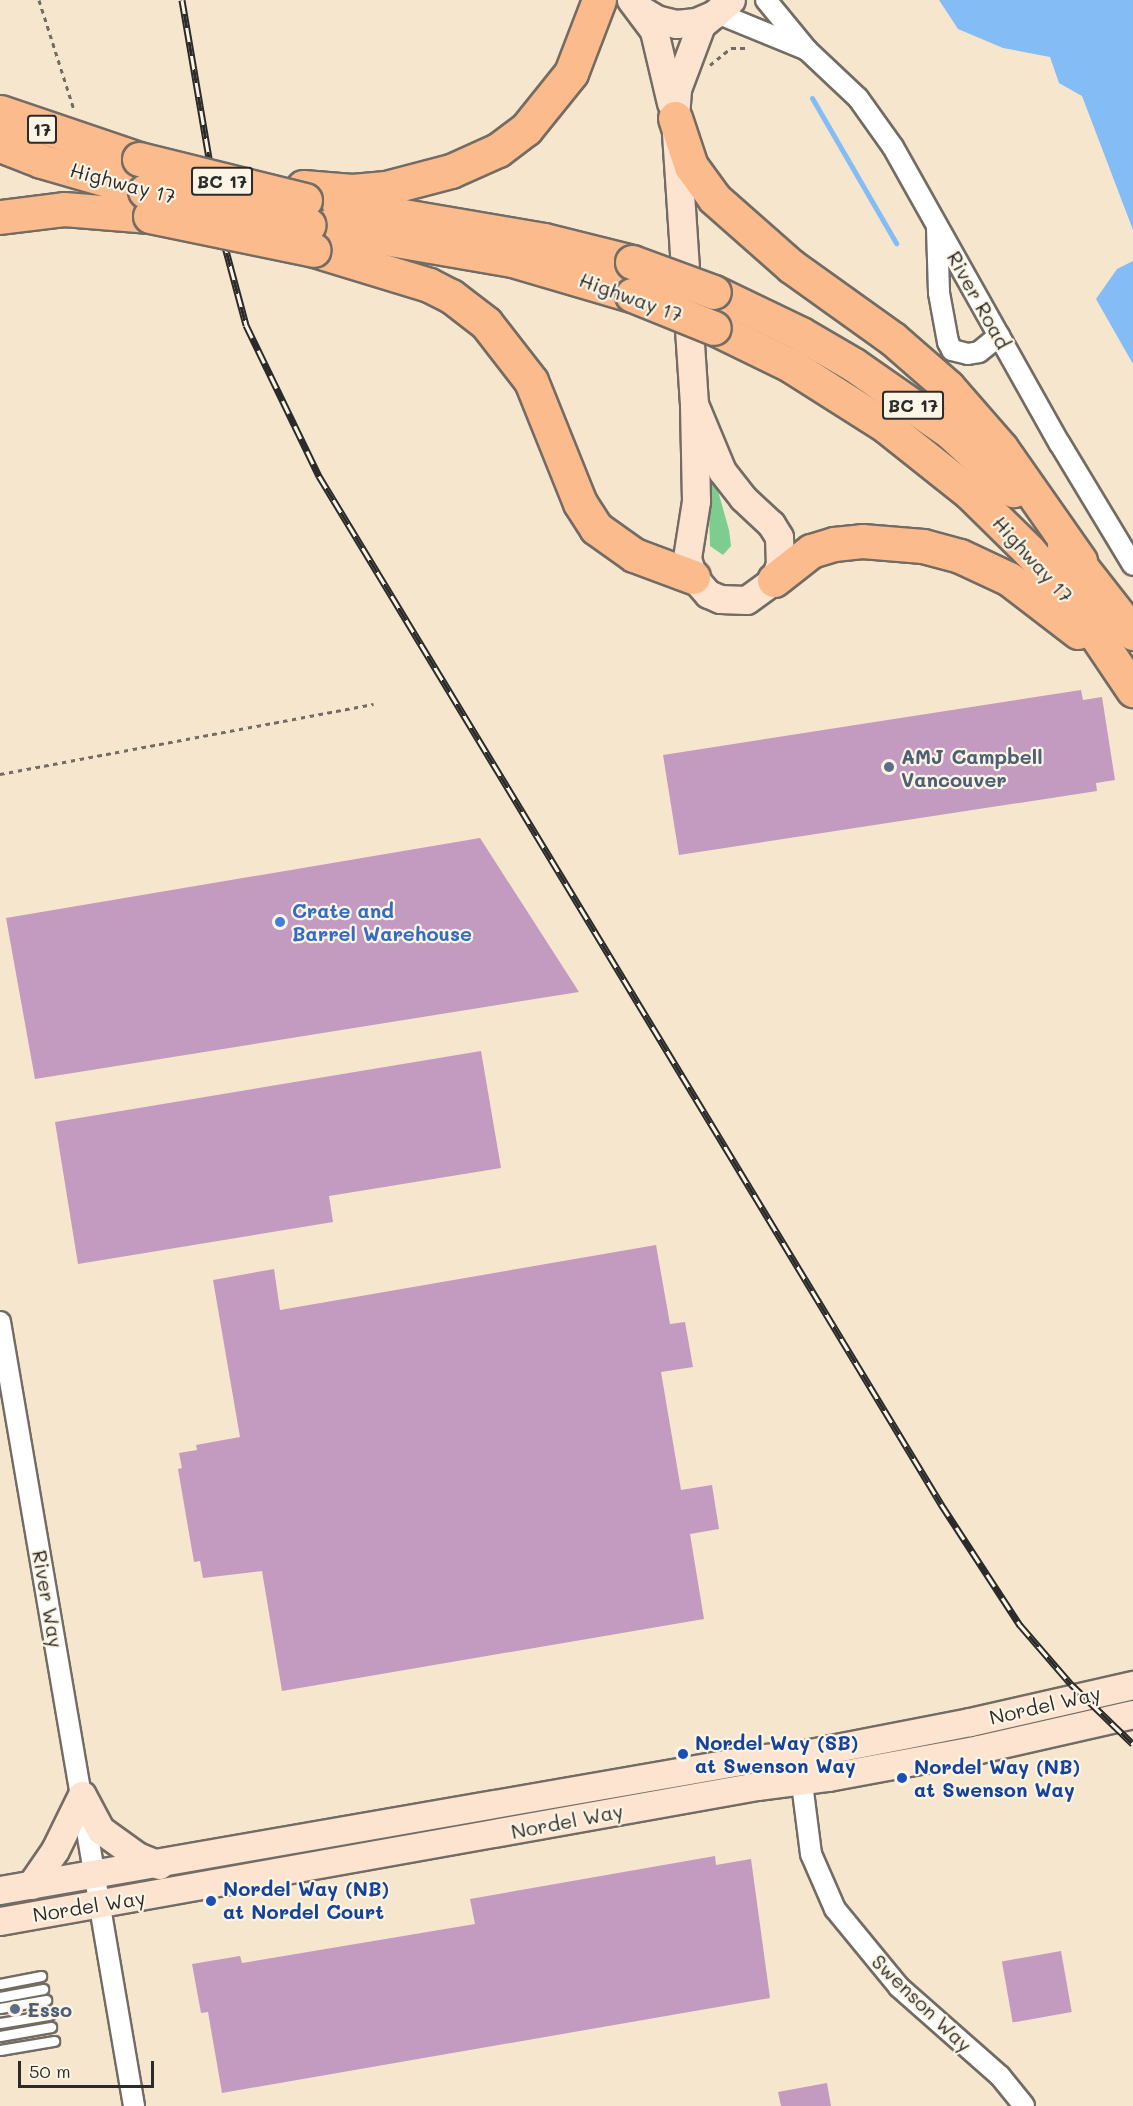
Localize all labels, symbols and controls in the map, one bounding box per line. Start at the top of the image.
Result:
road number: 17 [27,114,57,144]
street label: Highway 17 [68,157,178,209]
road number: BC 17 [190,166,254,196]
street label: River Road [942,247,1016,353]
street label: Highway 17 [576,267,686,327]
road number: BC 17 [882,390,944,420]
street label: Highway 17 [988,511,1078,607]
place label: AMJ Campbell Vancouver [901,744,1043,791]
marker: AMJ Campbell Vancouver [882,760,896,774]
place label: Crate and Barrel Warehouse [292,898,472,945]
marker: Crate and Barrel Warehouse [273,915,287,929]
street label: River Way [28,1548,68,1650]
street label: Nordel Way [987,1681,1103,1729]
place label: Nordel Way (SB) at Swenson Way [695,1730,858,1777]
marker: Nordel Way (SB) at Swenson Way [676,1747,690,1761]
place label: Nordel Way (NB) at Swenson Way [914,1754,1080,1801]
marker: Nordel Way (NB) at Swenson Way [895,1771,909,1785]
street label: Nordel Way [509,1798,625,1844]
place label: Nordel Way (NB) at Nordel Court [223,1877,389,1924]
street label: Nordel Way [31,1885,147,1927]
marker: Nordel Way (NB) at Nordel Court [204,1894,218,1908]
street label: Swenson Way [867,1949,977,2057]
place label: Esso [27,1997,72,2021]
marker: Esso [8,2002,22,2016]
scale bar [21,2049,158,2087]
text: 50 m [29,2059,71,2083]

